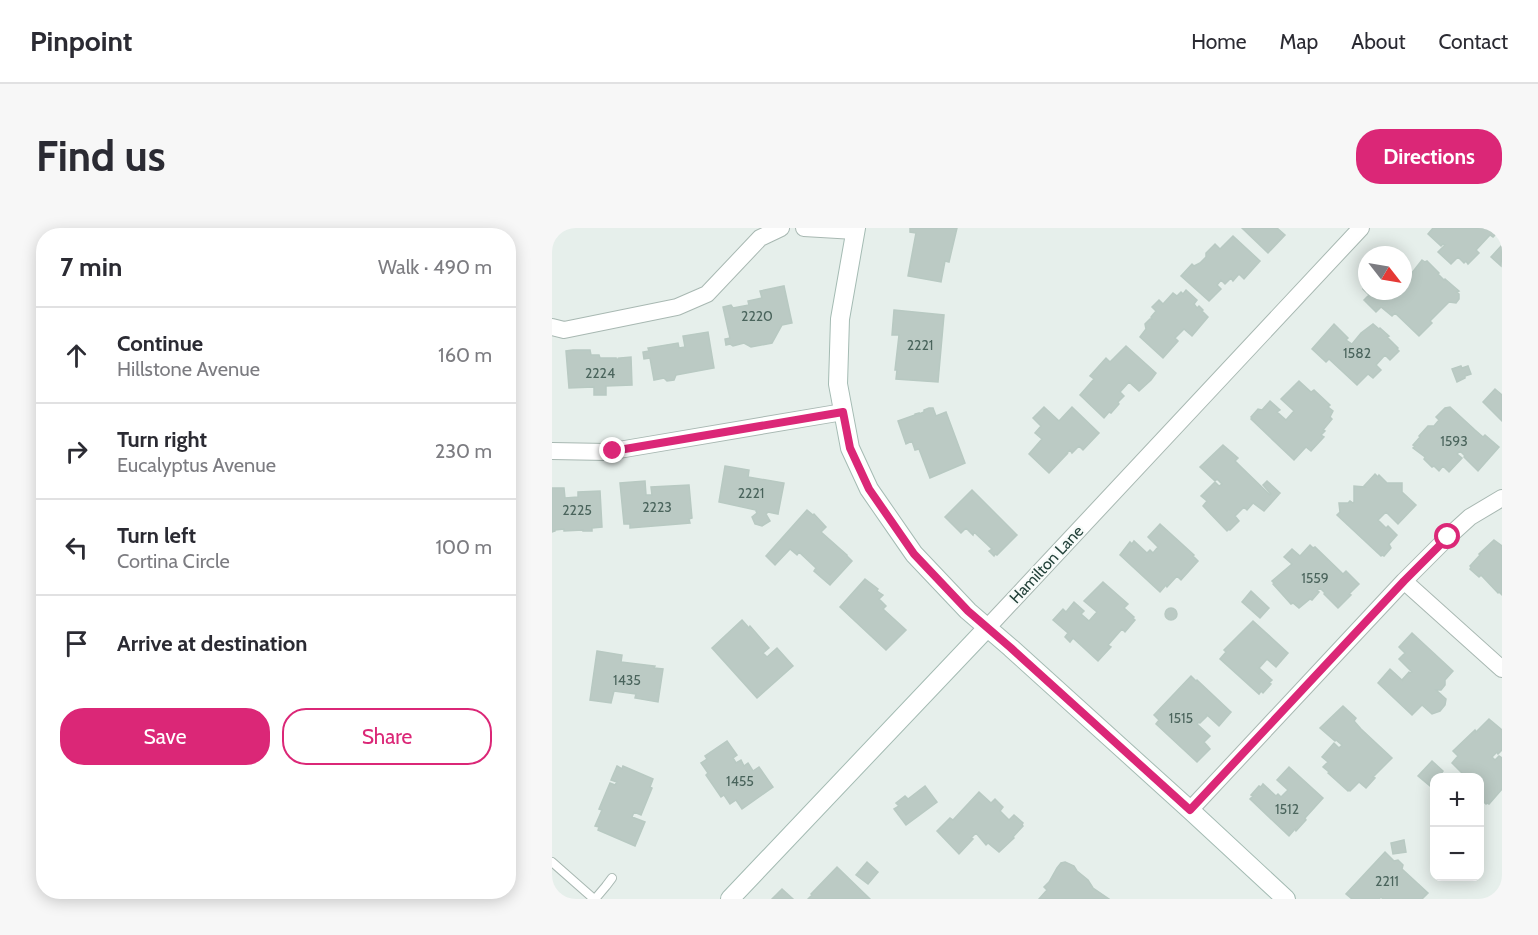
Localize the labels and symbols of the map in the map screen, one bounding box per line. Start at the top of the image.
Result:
north arrow [1358,246,1412,300]
house number: 2220 [741,307,773,325]
house number: 2221 [907,336,933,354]
house number: 1582 [1343,344,1371,362]
house number: 2224 [585,364,615,382]
house number: 1593 [1440,432,1468,450]
route end [599,437,625,463]
house number: 2221 [738,484,764,502]
house number: 2223 [642,498,672,516]
house number: 2225 [562,501,592,519]
street label: Hamilton Lane [1006,521,1087,607]
route start [1434,523,1460,549]
house number: 1559 [1301,569,1329,587]
house number: 1435 [613,671,641,689]
house number: 1515 [1169,709,1193,727]
house number: 1455 [726,772,754,790]
house number: 1512 [1275,800,1299,818]
house number: 2211 [1375,872,1399,890]

